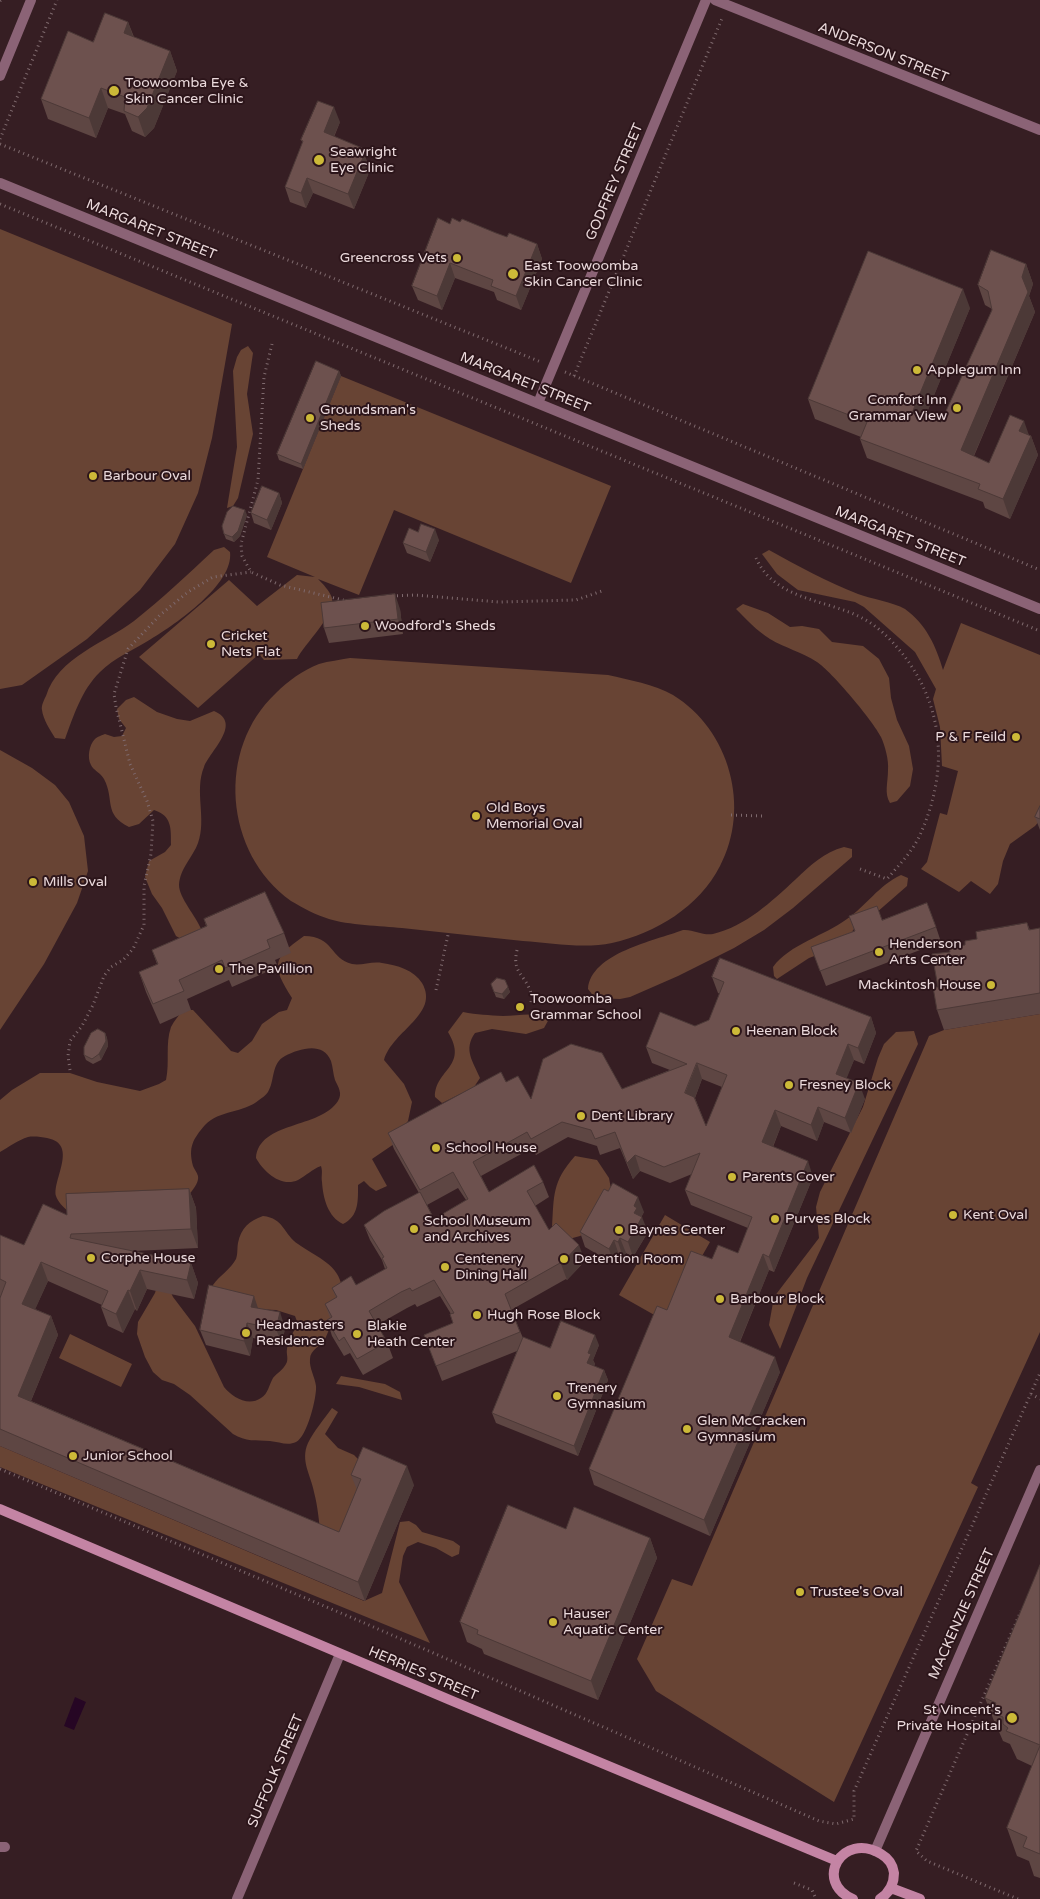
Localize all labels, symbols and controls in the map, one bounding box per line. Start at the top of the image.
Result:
street label: ANDERSON STREET [815,19,951,87]
place label: Toowoomba Eye & Skin Cancer Clinic [125,75,249,108]
marker: Toowoomba Eye & Skin Cancer Clinic [107,84,121,98]
street label: GODFREY STREET [583,121,647,243]
place label: Seawright Eye Clinic [330,144,397,176]
marker: Seawright Eye Clinic [312,153,326,167]
street label: MARGARET STREET [83,196,219,264]
place label: Greencross Vets [340,250,447,266]
marker: Greencross Vets [451,252,463,264]
place label: East Toowoomba Skin Cancer Clinic [524,258,642,290]
marker: East Toowoomba Skin Cancer Clinic [506,267,520,281]
street label: MARGARET STREET [457,349,593,417]
place label: Applegum Inn [927,362,1021,378]
marker: Applegum Inn [911,364,923,376]
place label: Comfort Inn Grammar View [849,392,947,424]
place label: Groundsman's Sheds [320,402,416,434]
marker: Comfort Inn Grammar View [951,402,963,414]
marker: Groundsman's Sheds [304,412,316,424]
place label: Barbour Oval [103,468,191,484]
marker: Barbour Oval [87,470,99,482]
street label: MARGARET STREET [832,503,968,571]
place label: Woodford's Sheds [375,618,496,634]
marker: Woodford's Sheds [359,620,371,632]
place label: Cricket Nets Flat [221,628,281,660]
marker: Cricket Nets Flat [205,638,217,650]
place label: P & F Feild [935,729,1006,745]
marker: P & F Feild [1010,731,1022,743]
place label: Old Boys Memorial Oval [486,800,583,832]
marker: Old Boys Memorial Oval [470,810,482,822]
place label: Mills Oval [43,874,107,890]
marker: Mills Oval [27,876,39,888]
place label: Henderson Arts Center [889,936,965,969]
marker: Henderson Arts Center [873,946,885,958]
place label: The Pavillion [229,961,313,977]
marker: The Pavillion [213,963,225,975]
place label: Mackintosh House [858,977,981,993]
marker: Mackintosh House [985,979,997,991]
place label: Toowoomba Grammar School [530,991,642,1024]
marker: Toowoomba Grammar School [514,1001,526,1013]
place label: Heenan Block [746,1023,837,1039]
marker: Heenan Block [730,1025,742,1037]
place label: Fresney Block [799,1077,891,1093]
marker: Fresney Block [783,1079,795,1091]
place label: Dent Library [591,1108,673,1124]
marker: Dent Library [575,1110,587,1122]
place label: School House [446,1140,537,1156]
marker: School House [430,1142,442,1154]
place label: Parents Cover [742,1169,835,1185]
marker: Parents Cover [726,1171,738,1183]
place label: Kent Oval [963,1207,1028,1223]
marker: Kent Oval [947,1209,959,1221]
place label: Purves Block [785,1211,870,1227]
place label: School Museum and Archives [424,1213,531,1246]
marker: Purves Block [769,1213,781,1225]
place label: Baynes Center [629,1222,725,1238]
marker: School Museum and Archives [408,1223,420,1235]
marker: Baynes Center [613,1224,625,1236]
place label: Corphe House [101,1250,195,1266]
place label: Centenery Dining Hall [455,1251,527,1284]
place label: Detention Room [574,1251,683,1267]
marker: Corphe House [85,1252,97,1264]
marker: Detention Room [558,1253,570,1265]
marker: Centenery Dining Hall [439,1261,451,1273]
place label: Barbour Block [730,1291,824,1307]
marker: Barbour Block [714,1293,726,1305]
place label: Hugh Rose Block [487,1307,600,1323]
marker: Hugh Rose Block [471,1309,483,1321]
place label: Headmasters Residence [256,1317,344,1350]
place label: Blakie Heath Center [367,1318,455,1350]
marker: Headmasters Residence [240,1327,252,1339]
marker: Blakie Heath Center [351,1328,363,1340]
place label: Trenery Gymnasium [567,1380,646,1412]
marker: Trenery Gymnasium [551,1390,563,1402]
place label: Glen McCracken Gymnasium [697,1413,806,1445]
marker: Glen McCracken Gymnasium [681,1423,693,1435]
place label: Junior School [83,1448,173,1464]
marker: Junior School [67,1450,79,1462]
street label: MACKENZIE STREET [926,1546,998,1682]
place label: Trustee's Oval [810,1584,903,1600]
marker: Trustee's Oval [794,1586,806,1598]
place label: Hauser Aquatic Center [563,1606,663,1638]
marker: Hauser Aquatic Center [547,1616,559,1628]
street label: HERRIES STREET [366,1643,480,1705]
place label: St Vincent's Private Hospital [896,1702,1001,1734]
marker: St Vincent's Private Hospital [1005,1711,1019,1725]
street label: SUFFOLK STREET [245,1712,307,1830]

